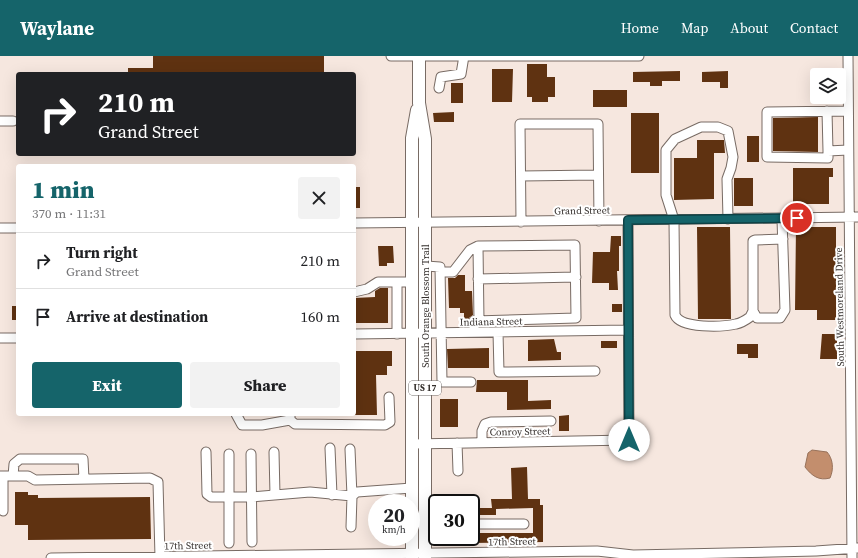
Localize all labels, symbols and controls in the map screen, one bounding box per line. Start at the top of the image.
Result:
text: Waylane [20,15,94,41]
text: Home [621,18,659,38]
text: Map [681,18,708,38]
text: About [730,18,768,38]
text: Contact [790,18,838,38]
map controls [810,68,846,104]
button: layers [810,68,846,104]
text: 210 m [98,83,175,121]
icon: right [32,88,84,140]
text: Grand Street [98,119,199,144]
text: 1 min [32,173,95,206]
button: close [298,177,340,219]
pin [780,201,814,235]
street label: Grand Street [554,204,611,217]
text: 370 m · 11:31 [32,205,106,222]
icon: arrive [786,207,808,229]
text: Turn right [66,242,138,263]
street label: South Orange Blossom Trail [419,244,432,368]
street label: South Westmoreland Drive [832,247,847,367]
icon: right [32,250,54,272]
text: 210 m [300,250,340,271]
text: Grand Street [66,263,139,280]
icon: arrive [32,306,54,328]
text: Arrive at destination [66,306,208,327]
text: 160 m [300,306,340,327]
street label: Indiana Street [460,314,523,329]
button: Exit [32,362,182,408]
button: Share [190,362,340,408]
road number: US 17 [409,381,441,395]
position arrow [608,419,650,461]
street label: Conroy Street [490,424,551,439]
speed limit sign: 30 [428,494,480,546]
text: 20 [383,501,405,529]
text: km/h [382,523,406,536]
street label: 17th Street [488,535,537,548]
street label: 17th Street [164,539,213,552]

